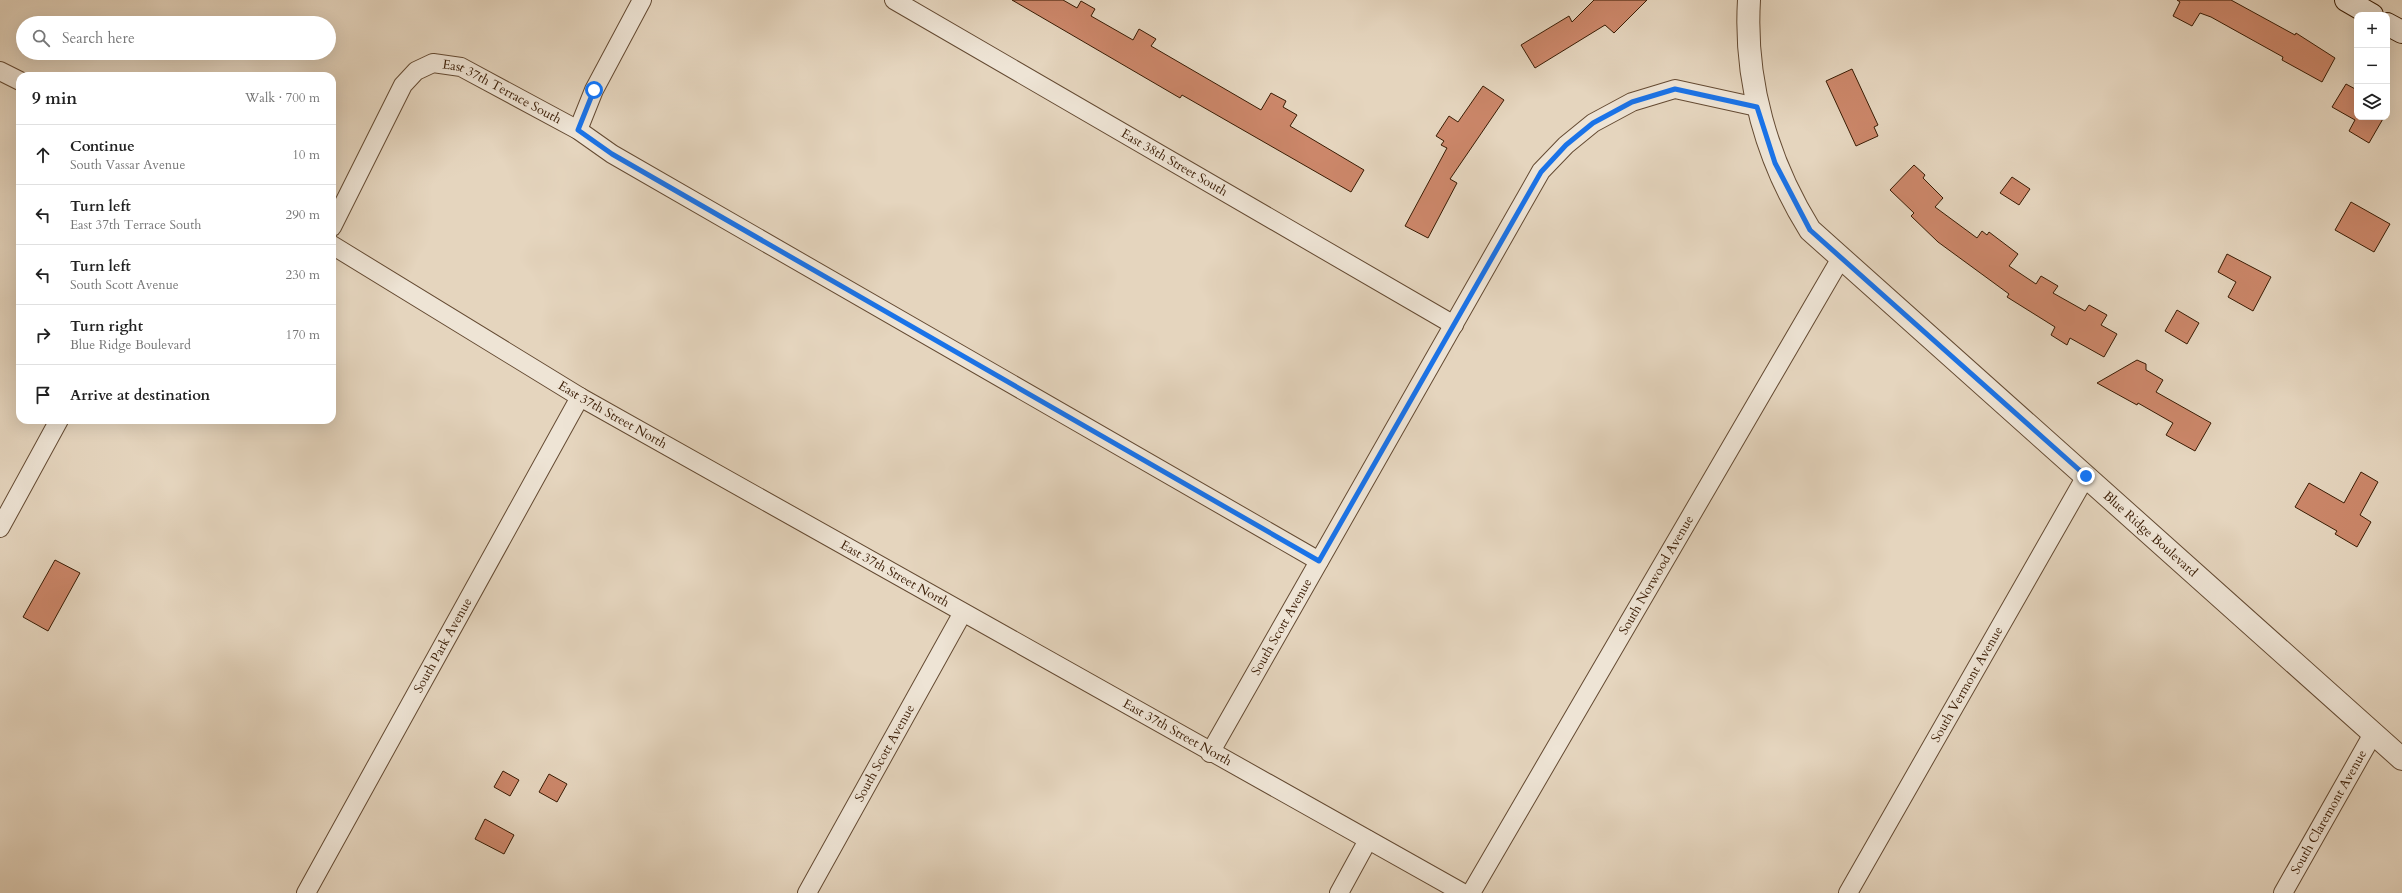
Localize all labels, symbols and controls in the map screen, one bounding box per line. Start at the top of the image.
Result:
map controls [2354,12,2390,120]
button: + [2354,12,2390,48]
search box [16,16,336,60]
icon: search [30,27,52,49]
text: Search here [62,28,135,48]
button: − [2354,48,2390,84]
street label: East 37th Terrace South [441,55,565,128]
route start [585,81,603,99]
button: layers [2354,84,2390,120]
text: 9 min [32,87,77,110]
text: Walk · 700 m [245,89,320,107]
street label: East 38th Street South [1118,125,1231,201]
text: Continue [70,136,135,156]
icon: ahead [32,144,54,166]
text: 10 m [292,146,320,164]
text: South Vassar Avenue [70,156,185,174]
text: Turn left [70,196,131,216]
icon: left [32,204,54,226]
text: 290 m [286,206,320,224]
text: East 37th Terrace South [70,216,201,234]
text: Turn left [70,256,131,276]
icon: left [32,264,54,286]
text: 230 m [286,266,320,284]
text: South Scott Avenue [70,276,179,294]
text: Turn right [70,316,143,336]
icon: right [32,324,54,346]
text: 170 m [286,326,320,344]
text: Blue Ridge Boulevard [70,336,191,354]
street label: East 37th Street North [555,377,670,453]
icon: arrive [32,384,54,406]
text: Arrive at destination [70,385,210,405]
route end [2077,467,2095,485]
street label: Blue Ridge Boulevard [2099,487,2201,581]
street label: South Norwood Avenue [1614,512,1698,638]
street label: East 37th Street North [837,536,953,612]
street label: South Scott Avenue [1247,575,1316,679]
street label: South Park Avenue [409,594,476,696]
street label: South Vermont Avenue [1927,623,2007,746]
street label: East 37th Street North [1119,695,1235,770]
street label: South Scott Avenue [850,701,919,805]
street label: South Claremont Avenue [2286,747,2371,877]

